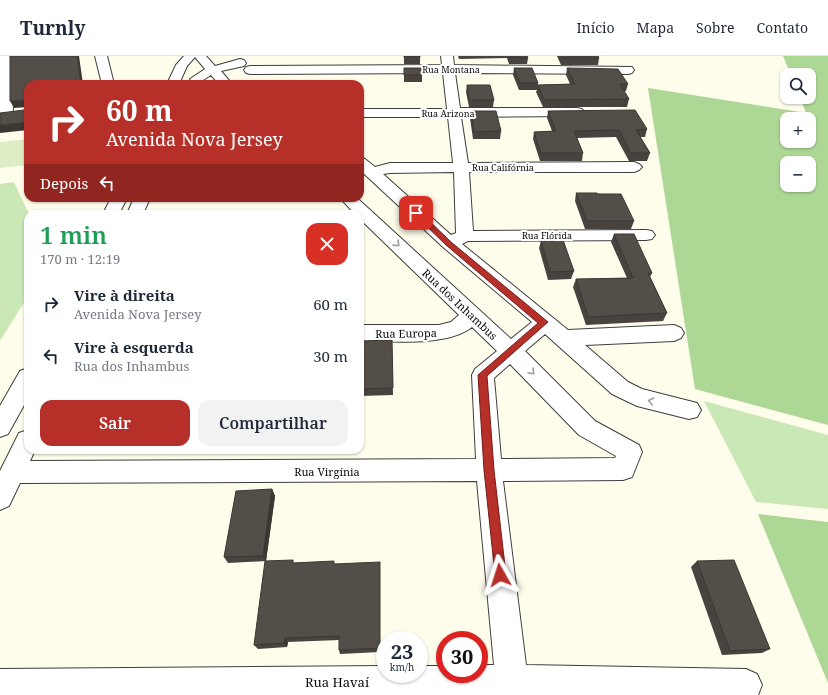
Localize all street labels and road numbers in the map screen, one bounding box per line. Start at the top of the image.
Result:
street label: Rua Montana [422,63,480,76]
street label: Rua Arizona [421,107,475,120]
street label: Rua Califórnia [472,161,534,174]
street label: Rua Flórida [522,229,572,242]
street label: Rua dos Inhambus [419,265,501,343]
street label: Rua Europa [375,325,437,341]
street label: Rua Virgínia [294,464,360,479]
street label: Rua Havaí [305,673,370,691]

